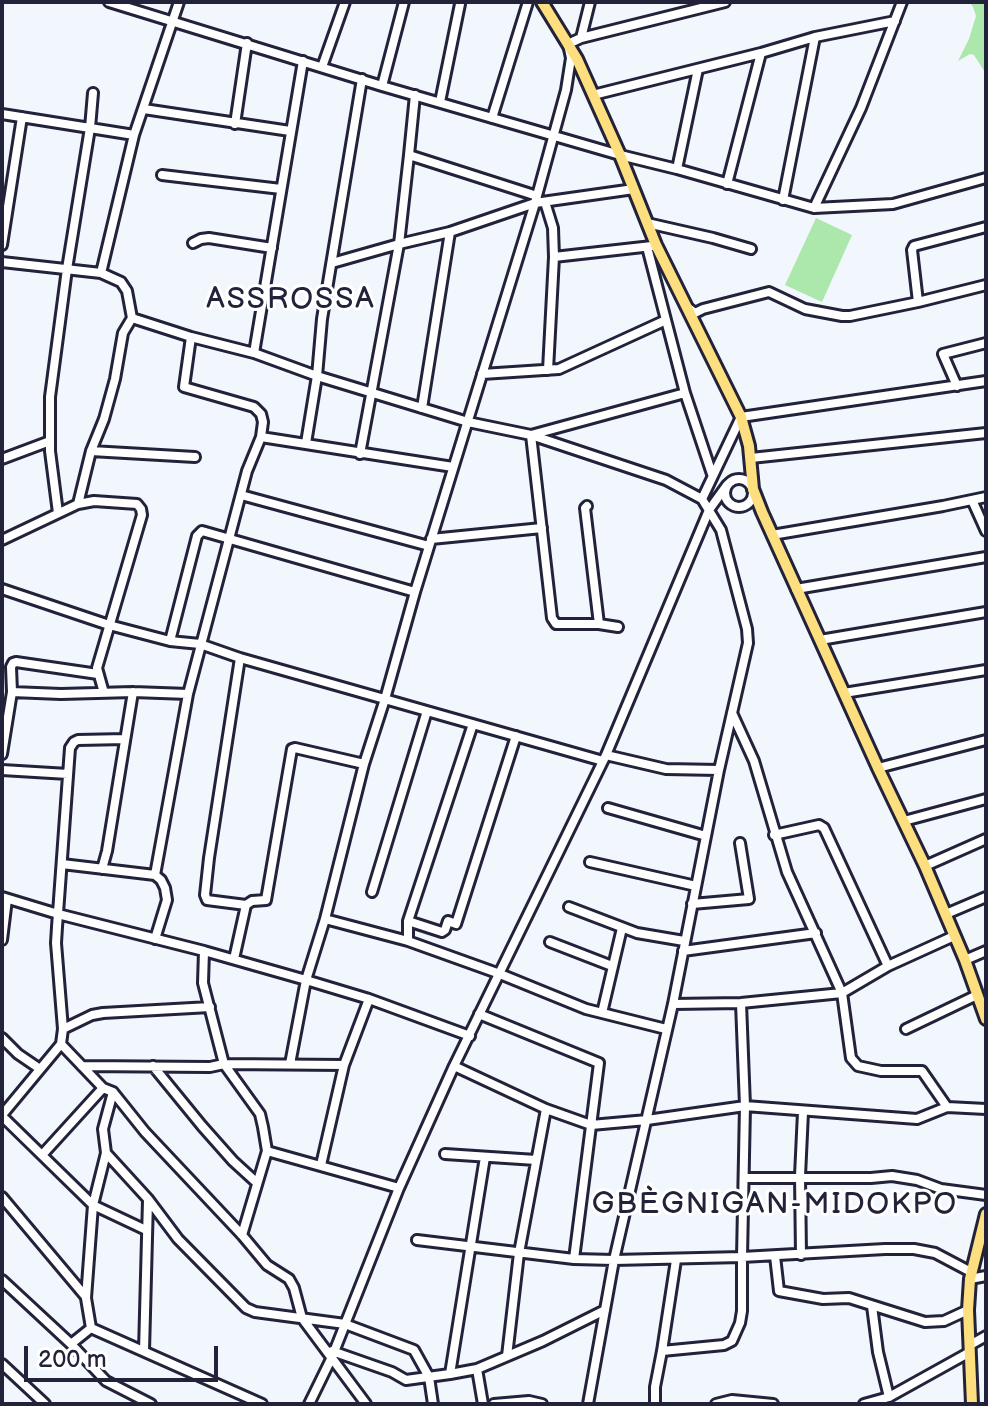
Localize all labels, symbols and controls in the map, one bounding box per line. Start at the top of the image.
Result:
district label: ASSROSSA [206,282,376,318]
district label: GBÈGNIGAN-MIDOKPO [592,1187,958,1223]
scale bar [28,1330,222,1380]
text: 200 m [38,1345,107,1374]

